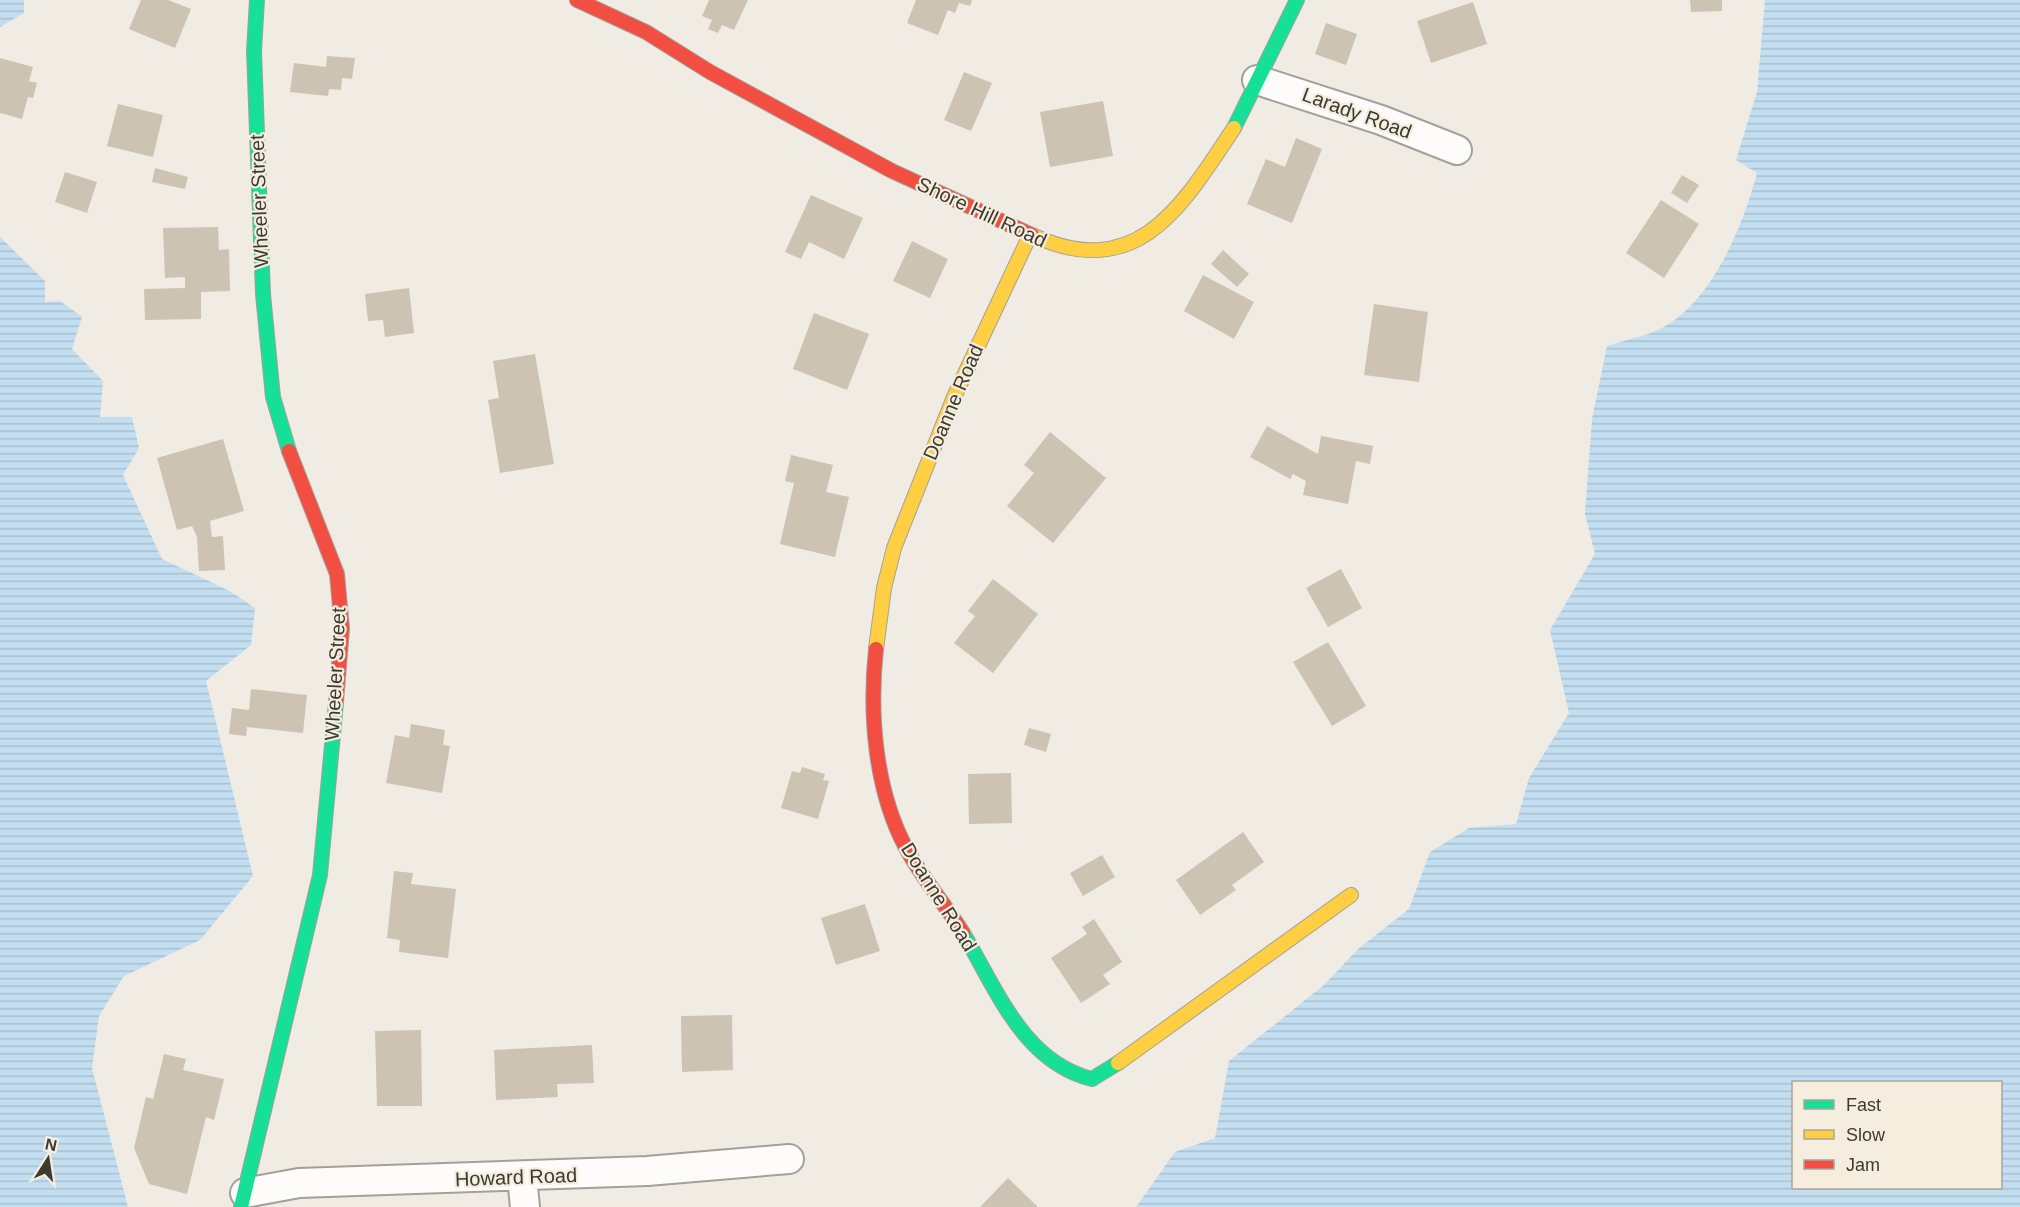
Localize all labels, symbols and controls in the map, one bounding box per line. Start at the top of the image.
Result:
street label: Larady Road [1299,83,1415,143]
street label: Wheeler Street [246,134,272,268]
street label: Shore Hill Road [914,172,1050,252]
street label: Doanne Road [919,341,987,463]
street label: Wheeler Street [321,606,349,741]
street label: Doanne Road [897,839,981,955]
legend [1792,1081,2002,1189]
text: Fast [1846,1095,1881,1115]
text: Slow [1846,1125,1886,1145]
north arrow [18,1129,78,1189]
text: N [44,1135,58,1154]
text: Jam [1846,1155,1880,1175]
street label: Howard Road [455,1164,577,1190]

